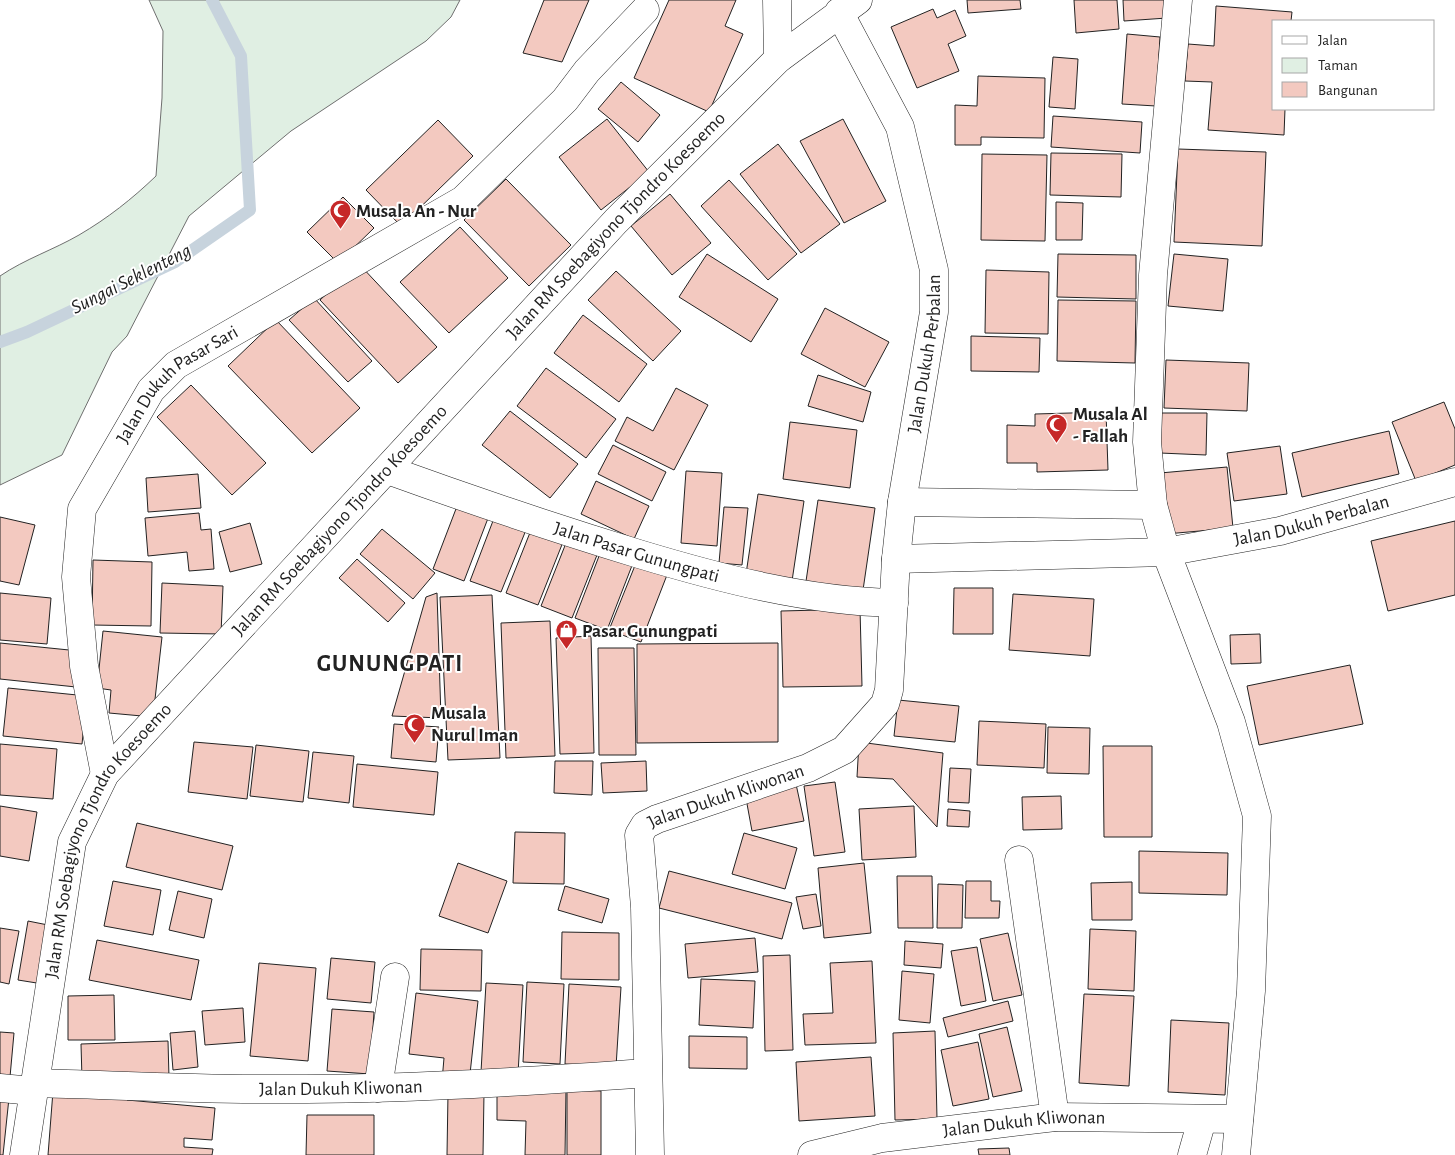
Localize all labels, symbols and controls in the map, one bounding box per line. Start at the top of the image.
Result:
legend [1272,20,1435,110]
text: Jalan [1318,33,1348,48]
text: Taman [1318,58,1358,73]
text: Bangunan [1318,83,1378,98]
street label: Jalan RM Soebagiyono Tjondro Koesoemo [503,108,729,342]
mosque icon: Musala An - Nur [328,199,352,230]
place label: Musala An - Nur [356,202,477,221]
water label: Sungai Seklenteng [68,240,194,318]
street label: Jalan Dukuh Perbalan [904,275,944,434]
street label: Jalan Dukuh Pasar Sari [113,322,241,446]
street label: Jalan RM Soebagiyono Tjondro Koesoemo [229,401,451,639]
place label: Musala Al - Fallah [1073,405,1148,446]
mosque icon: Musala Al - Fallah [1045,413,1069,444]
street label: Jalan Dukuh Perbalan [1232,491,1391,549]
street label: Jalan Pasar Gunungpati [551,518,721,586]
shop icon: Pasar Gunungpati [554,619,578,650]
place label: Pasar Gunungpati [582,622,718,641]
district label: GUNUNGPATI [317,652,463,676]
street label: Jalan RM Soebagiyono Tjondro Koesoemo [42,699,175,980]
place label: Musala Nurul Iman [431,704,518,745]
mosque icon: Musala Nurul Iman [403,712,427,743]
street label: Jalan Dukuh Kliwonan [645,761,806,832]
street label: Jalan Dukuh Kliwonan [259,1077,423,1099]
street label: Jalan Dukuh Kliwonan [942,1108,1106,1140]

